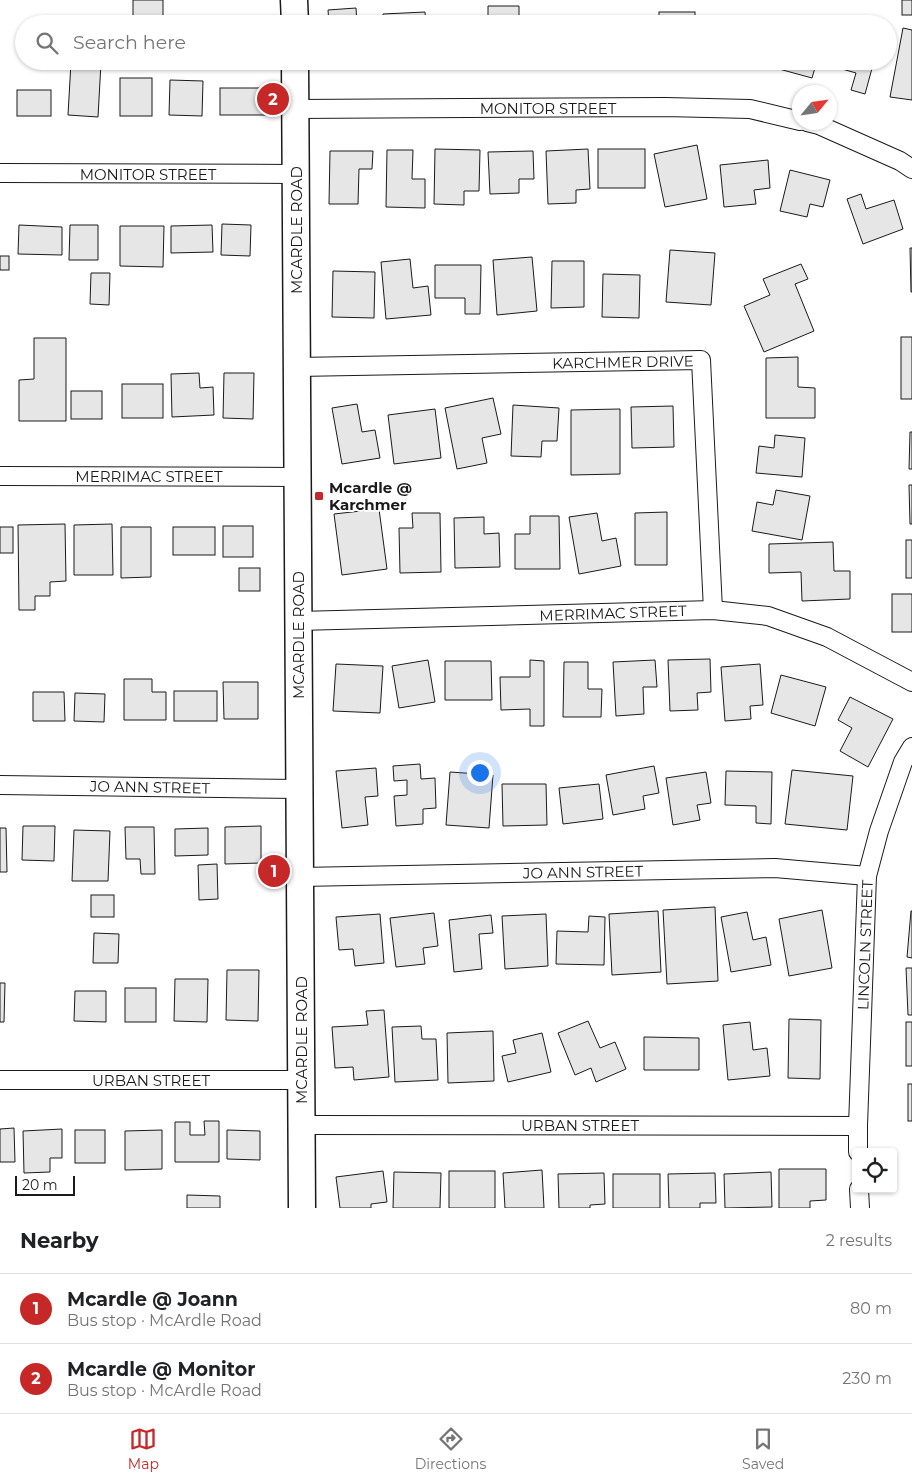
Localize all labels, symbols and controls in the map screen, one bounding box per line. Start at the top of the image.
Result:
search box [15,15,897,70]
icon: search [33,29,61,57]
text: Search here [73,31,186,54]
pin: 2 [257,80,289,118]
north arrow [792,85,837,130]
street label: MONITOR STREET [480,99,617,118]
street label: MONITOR STREET [80,165,217,184]
street label: MCARDLE ROAD [287,166,306,294]
street label: KARCHMER DRIVE [552,351,694,373]
street label: MERRIMAC STREET [75,467,223,486]
place label: Mcardle @ Karchmer [329,478,412,514]
marker: Mcardle @ Karchmer [313,490,325,502]
street label: MCARDLE ROAD [289,571,308,699]
street label: MERRIMAC STREET [539,601,687,625]
your location [467,760,493,786]
street label: JO ANN STREET [89,776,211,798]
pin: 1 [258,852,290,890]
street label: JO ANN STREET [522,861,644,883]
street label: LINCOLN STREET [853,879,877,1011]
street label: MCARDLE ROAD [292,976,311,1104]
street label: URBAN STREET [92,1071,210,1090]
street label: URBAN STREET [521,1116,639,1135]
map controls [852,1148,897,1193]
button: locate [852,1148,897,1193]
scale bar [15,1173,75,1196]
text: 20 m [22,1176,58,1194]
text: Nearby [20,1228,99,1253]
text: 2 results [826,1231,892,1250]
text: Mcardle @ Joann [67,1288,238,1311]
text: 1 [33,1299,39,1318]
text: 80 m [850,1299,892,1318]
text: Bus stop · McArdle Road [67,1311,262,1330]
text: Mcardle @ Monitor [67,1358,255,1381]
text: 2 [31,1369,41,1388]
text: 230 m [842,1369,892,1388]
text: Bus stop · McArdle Road [67,1381,262,1400]
tab: Map [128,1425,159,1473]
tab: Directions [415,1425,486,1473]
tab: Saved [742,1425,784,1473]

